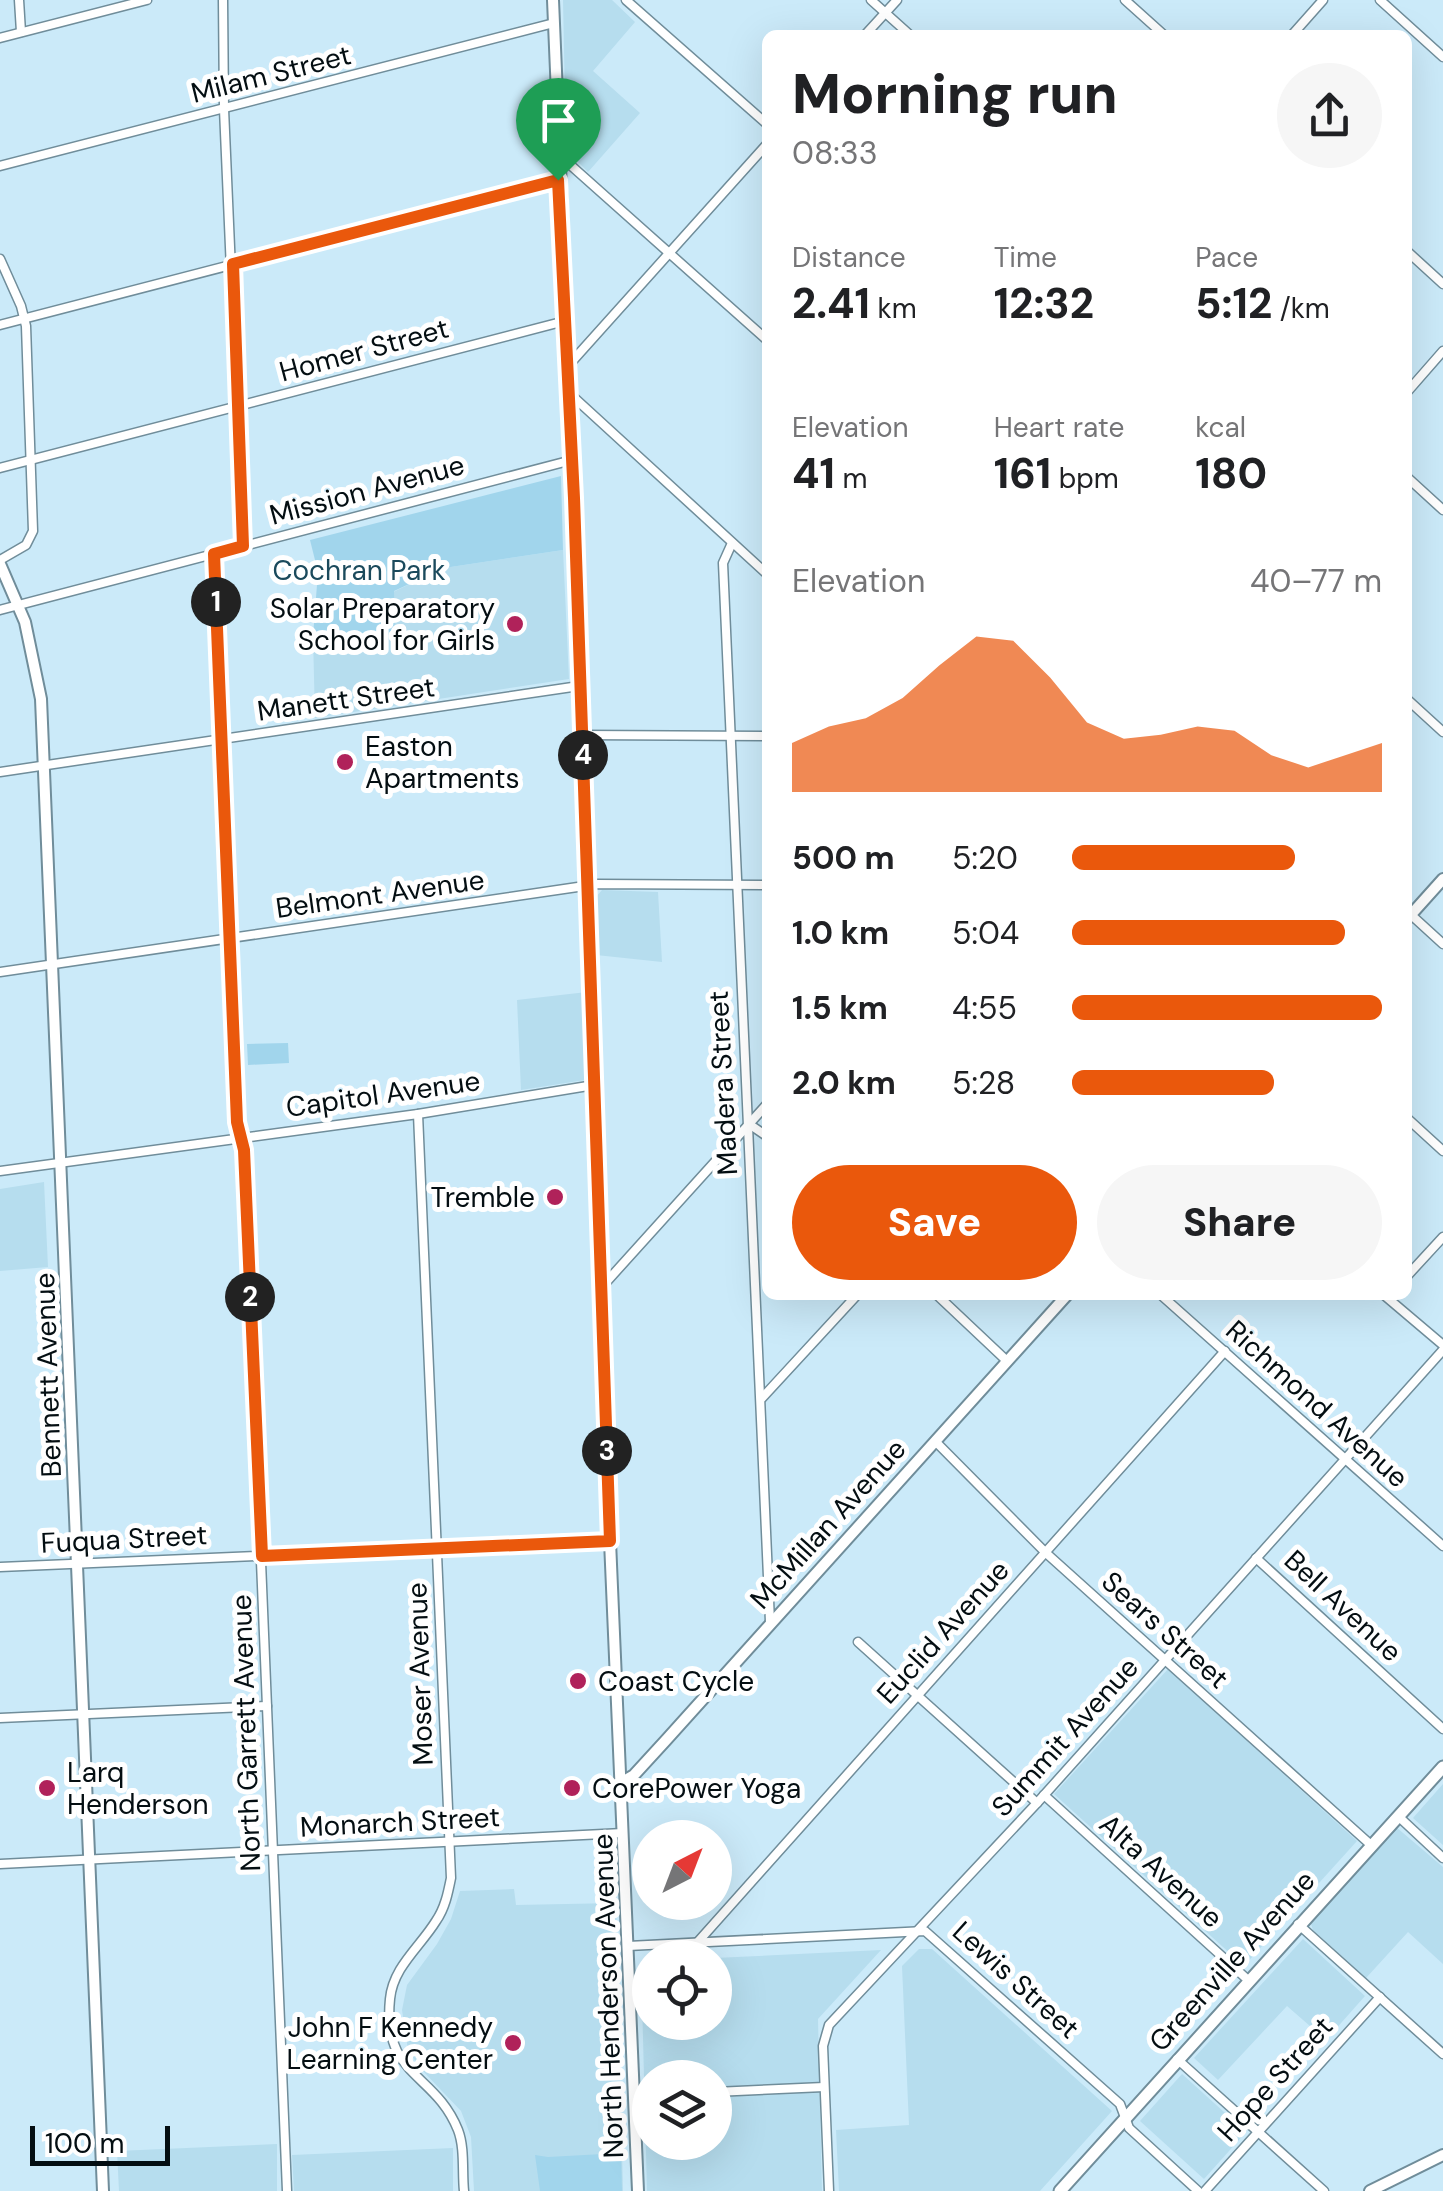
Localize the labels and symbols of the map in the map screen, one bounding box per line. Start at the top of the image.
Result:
street label: Milam Street [187,36,355,112]
pin [516,78,601,181]
street label: Homer Street [275,310,453,390]
street label: Mission Avenue [265,446,469,534]
park label: Cochran Park [272,552,446,589]
pin: 1 [191,577,241,627]
place label: Solar Preparatory School for Girls [270,590,495,659]
marker: Solar Preparatory School for Girls [504,613,526,635]
street label: Manett Street [255,668,437,730]
place label: Easton Apartments [365,728,520,797]
pin: 4 [558,730,608,780]
marker: Easton Apartments [334,751,356,773]
street label: Belmont Avenue [273,861,487,927]
street label: Madera Street [700,990,746,1176]
street label: Capitol Avenue [284,1062,482,1126]
place label: Tremble [431,1179,535,1216]
marker: Tremble [544,1186,566,1208]
street label: Bennett Avenue [26,1272,70,1478]
pin: 2 [225,1272,275,1322]
street label: Richmond Avenue [1218,1312,1416,1496]
pin: 3 [582,1426,632,1476]
street label: McMillan Avenue [742,1431,914,1617]
street label: Fuqua Street [40,1516,208,1562]
street label: Bell Avenue [1276,1542,1410,1670]
street label: Euclid Avenue [869,1552,1017,1712]
street label: Sears Street [1094,1563,1236,1697]
street label: Moser Avenue [398,1582,442,1766]
street label: North Garrett Avenue [223,1594,269,1872]
street label: Summit Avenue [984,1649,1146,1825]
place label: Coast Cycle [598,1663,754,1700]
marker: Coast Cycle [567,1670,589,1692]
place label: Larq Henderson [67,1754,209,1823]
place label: CorePower Yoga [592,1770,801,1807]
marker: Larq Henderson [36,1777,58,1799]
marker: CorePower Yoga [561,1777,583,1799]
street label: Monarch Street [299,1798,501,1846]
street label: Alta Avenue [1092,1806,1230,1936]
north arrow [632,1820,732,1920]
street label: North Henderson Avenue [584,1833,632,2159]
street label: Greenville Avenue [1141,1863,1323,2059]
street label: Lewis Street [945,1913,1087,2047]
place label: John F Kennedy Learning Center [286,2009,493,2078]
street label: Hope Street [1209,2009,1341,2149]
marker: John F Kennedy Learning Center [502,2032,524,2054]
scale bar [30,2121,170,2166]

